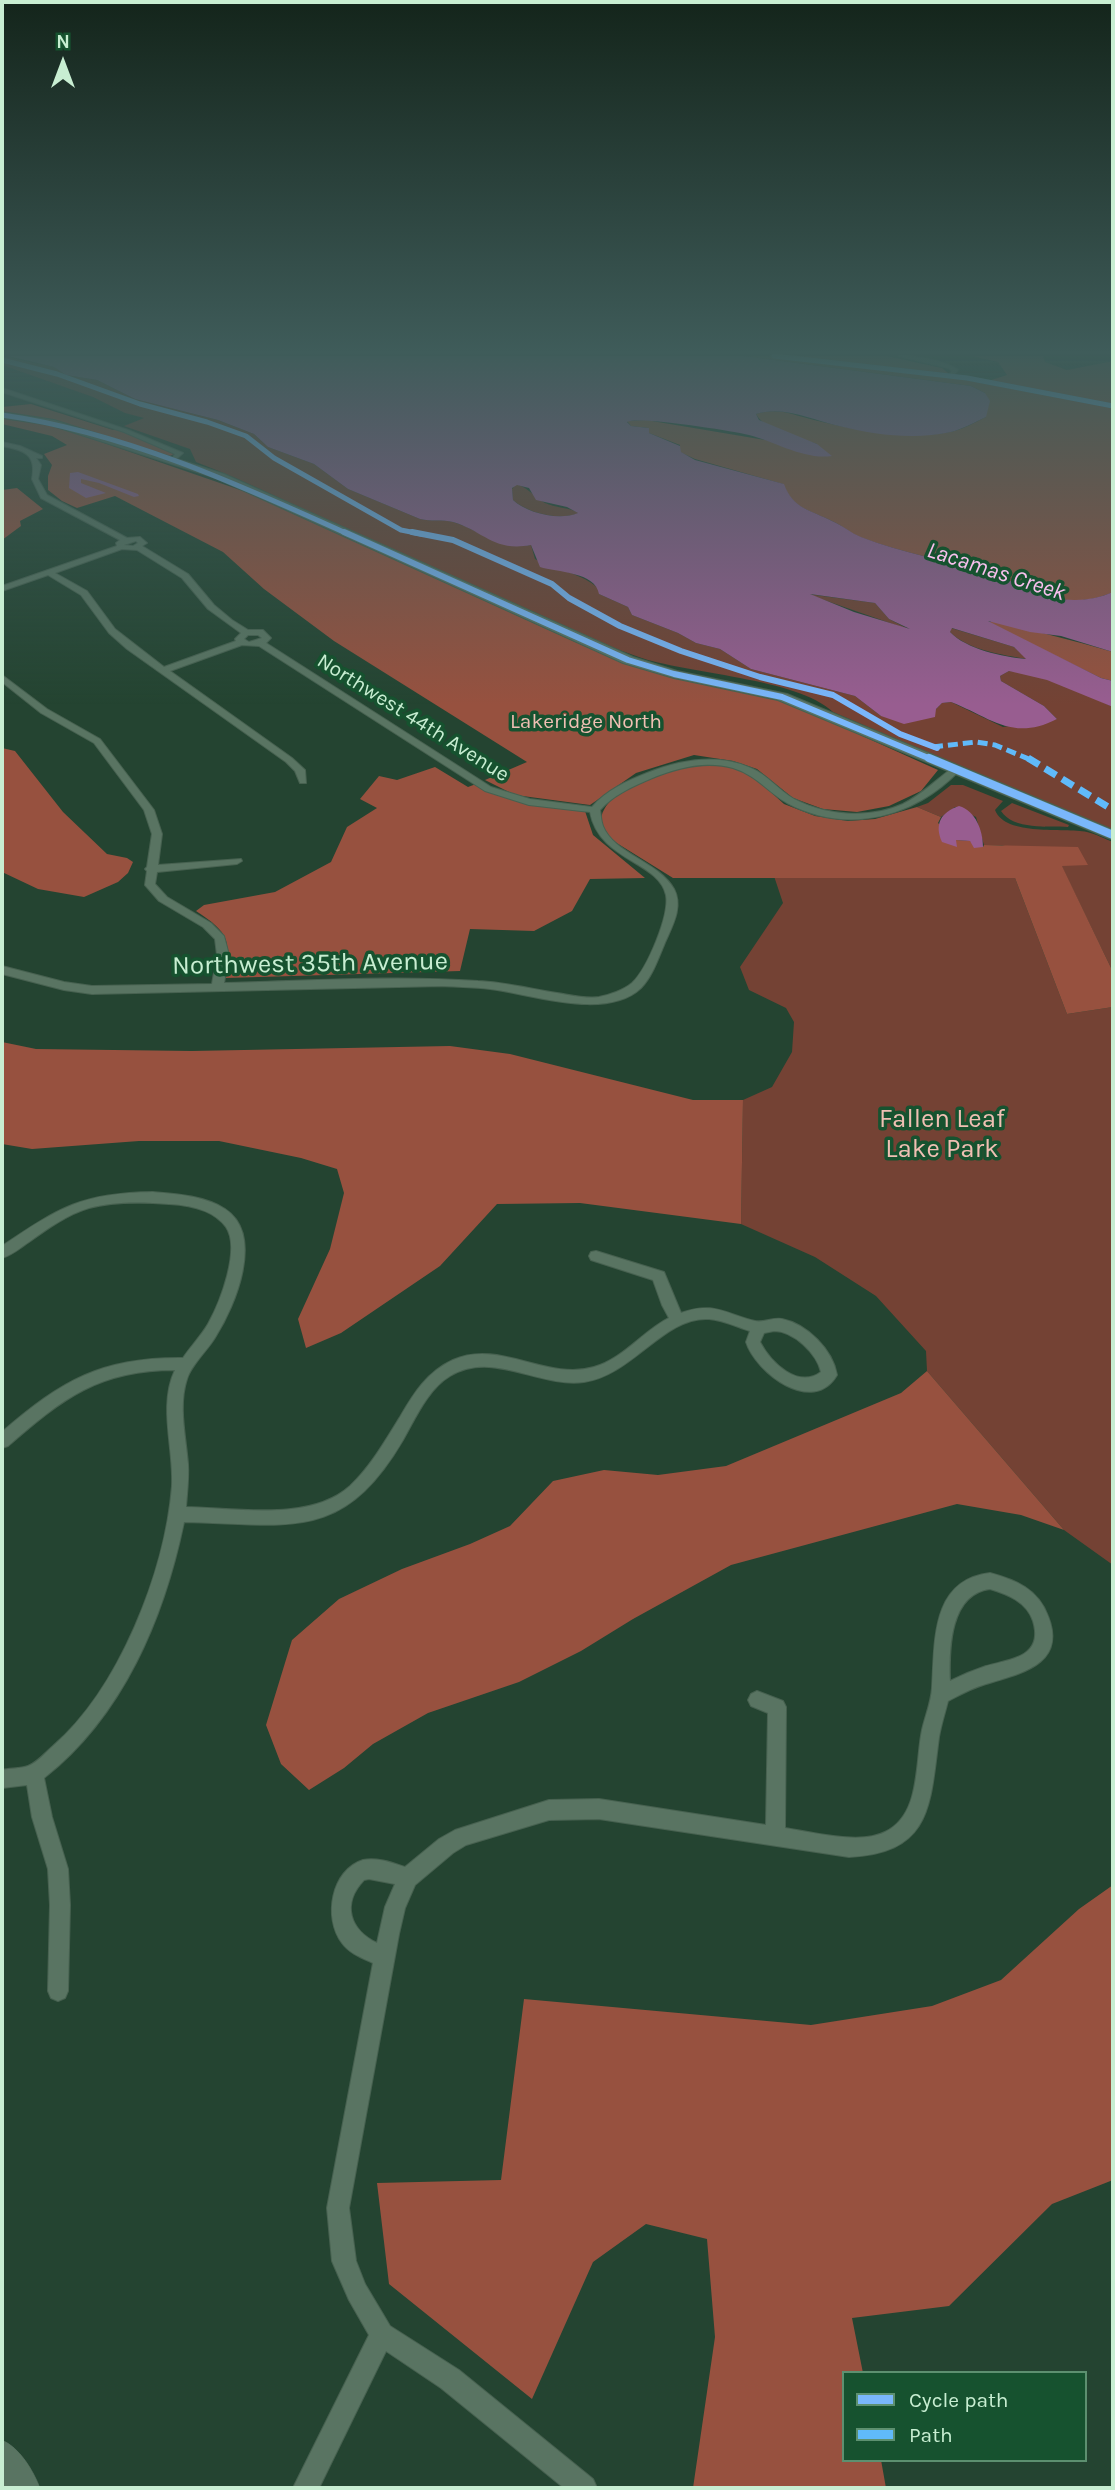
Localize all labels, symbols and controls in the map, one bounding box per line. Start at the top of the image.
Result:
north arrow [28,28,98,98]
text: N [56,31,70,53]
water label: Lacamas Creek [923,537,1069,607]
street label: Northwest 44th Avenue [312,648,514,788]
park label: Lakeridge North [510,709,662,735]
street label: Northwest 35th Avenue [172,946,448,982]
park label: Fallen Leaf Lake Park [879,1104,1005,1166]
legend [842,2371,1087,2462]
text: Cycle path [909,2388,1009,2412]
text: Path [909,2423,953,2447]

